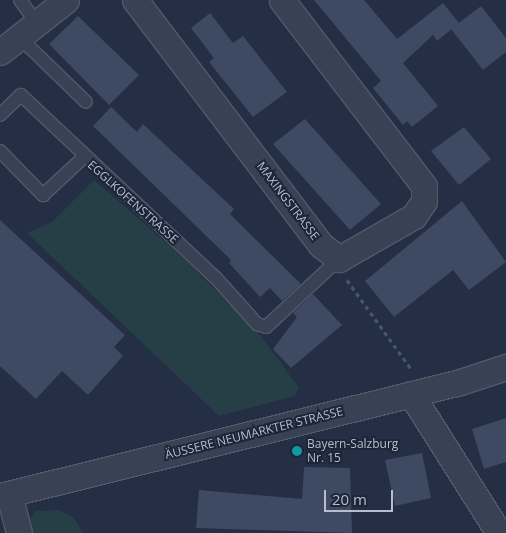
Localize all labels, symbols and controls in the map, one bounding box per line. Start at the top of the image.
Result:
street label: EGGLKOFENSTRASSE [85,158,181,246]
street label: MAXINGSTRASSE [254,159,322,243]
street label: ÄUSSERE NEUMARKTER STRASSE [164,404,344,462]
place label: Bayern-Salzburg Nr. 15 [307,437,398,465]
marker: Bayern-Salzburg Nr. 15 [291,445,303,457]
scale bar [326,480,395,512]
text: 20 m [332,489,367,509]

